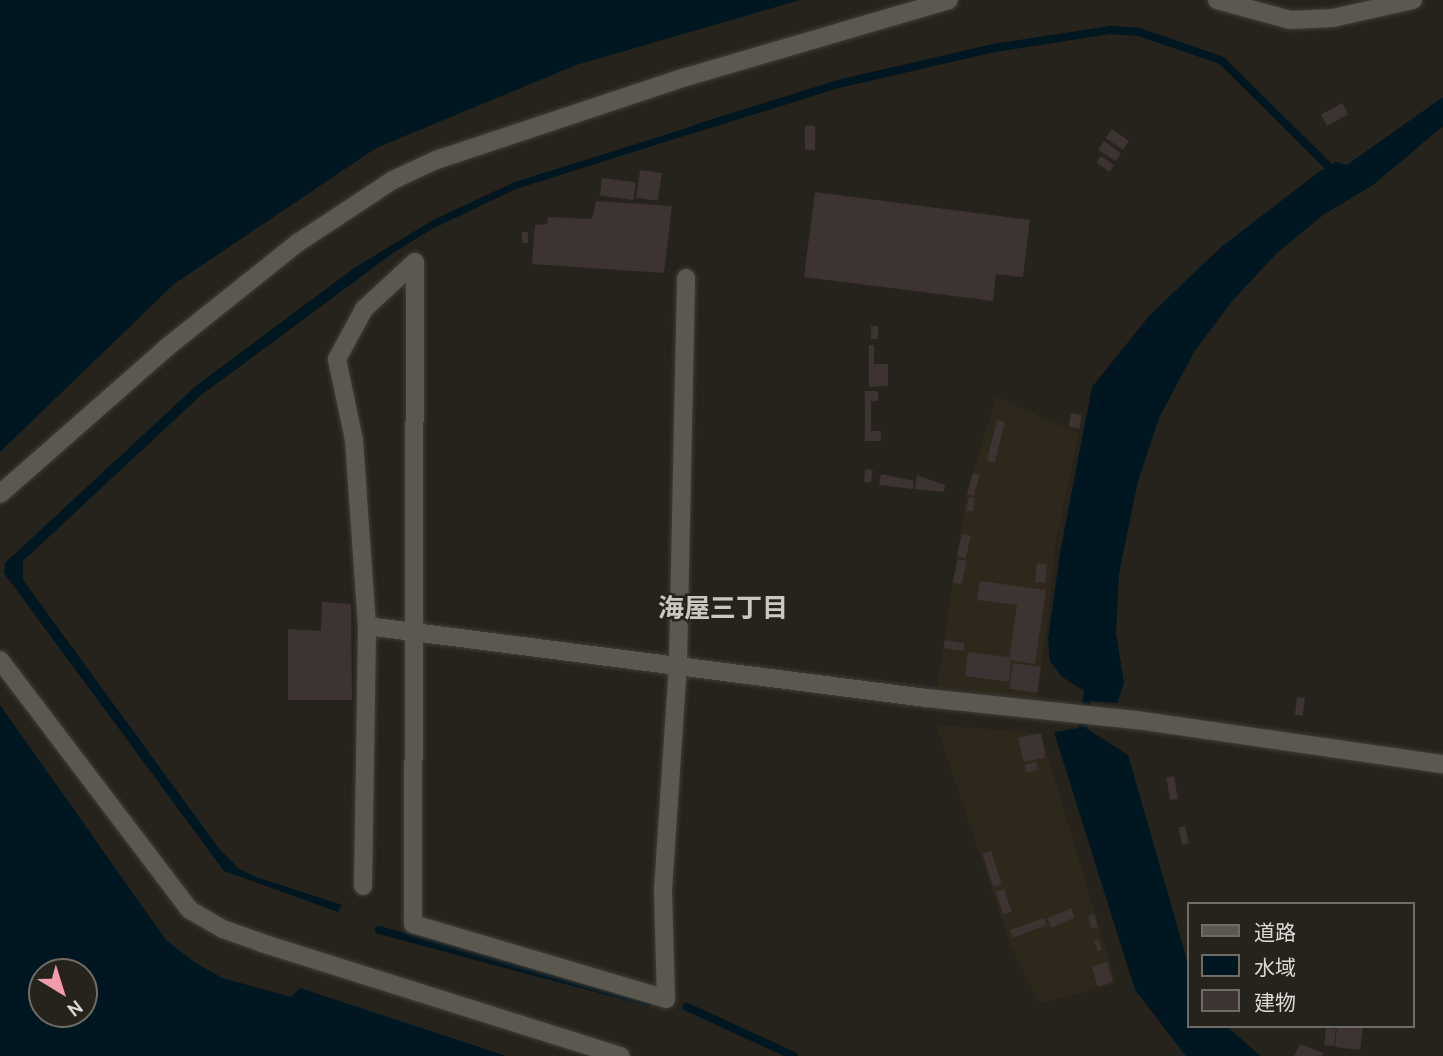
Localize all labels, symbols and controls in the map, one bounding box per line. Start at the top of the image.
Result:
district label: 海屋三丁目 [658,593,788,625]
legend [1188,902,1415,1028]
text: 道路 [1254,920,1296,945]
text: 水域 [1254,955,1296,980]
north arrow [28,958,98,1028]
text: 建物 [1254,990,1296,1015]
text: N [63,995,87,1022]

